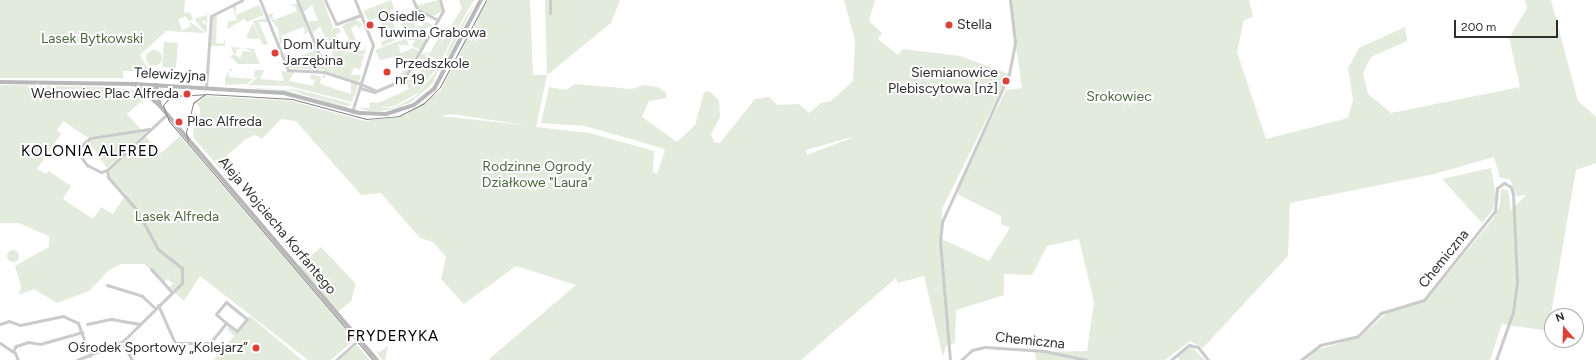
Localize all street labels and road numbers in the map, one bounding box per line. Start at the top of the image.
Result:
street label: Telewizyjna [133,65,207,85]
street label: Aleja Wojciecha Korfantego [215,154,339,298]
street label: Chemiczna [1415,226,1473,292]
street label: Chemiczna [994,329,1066,353]

